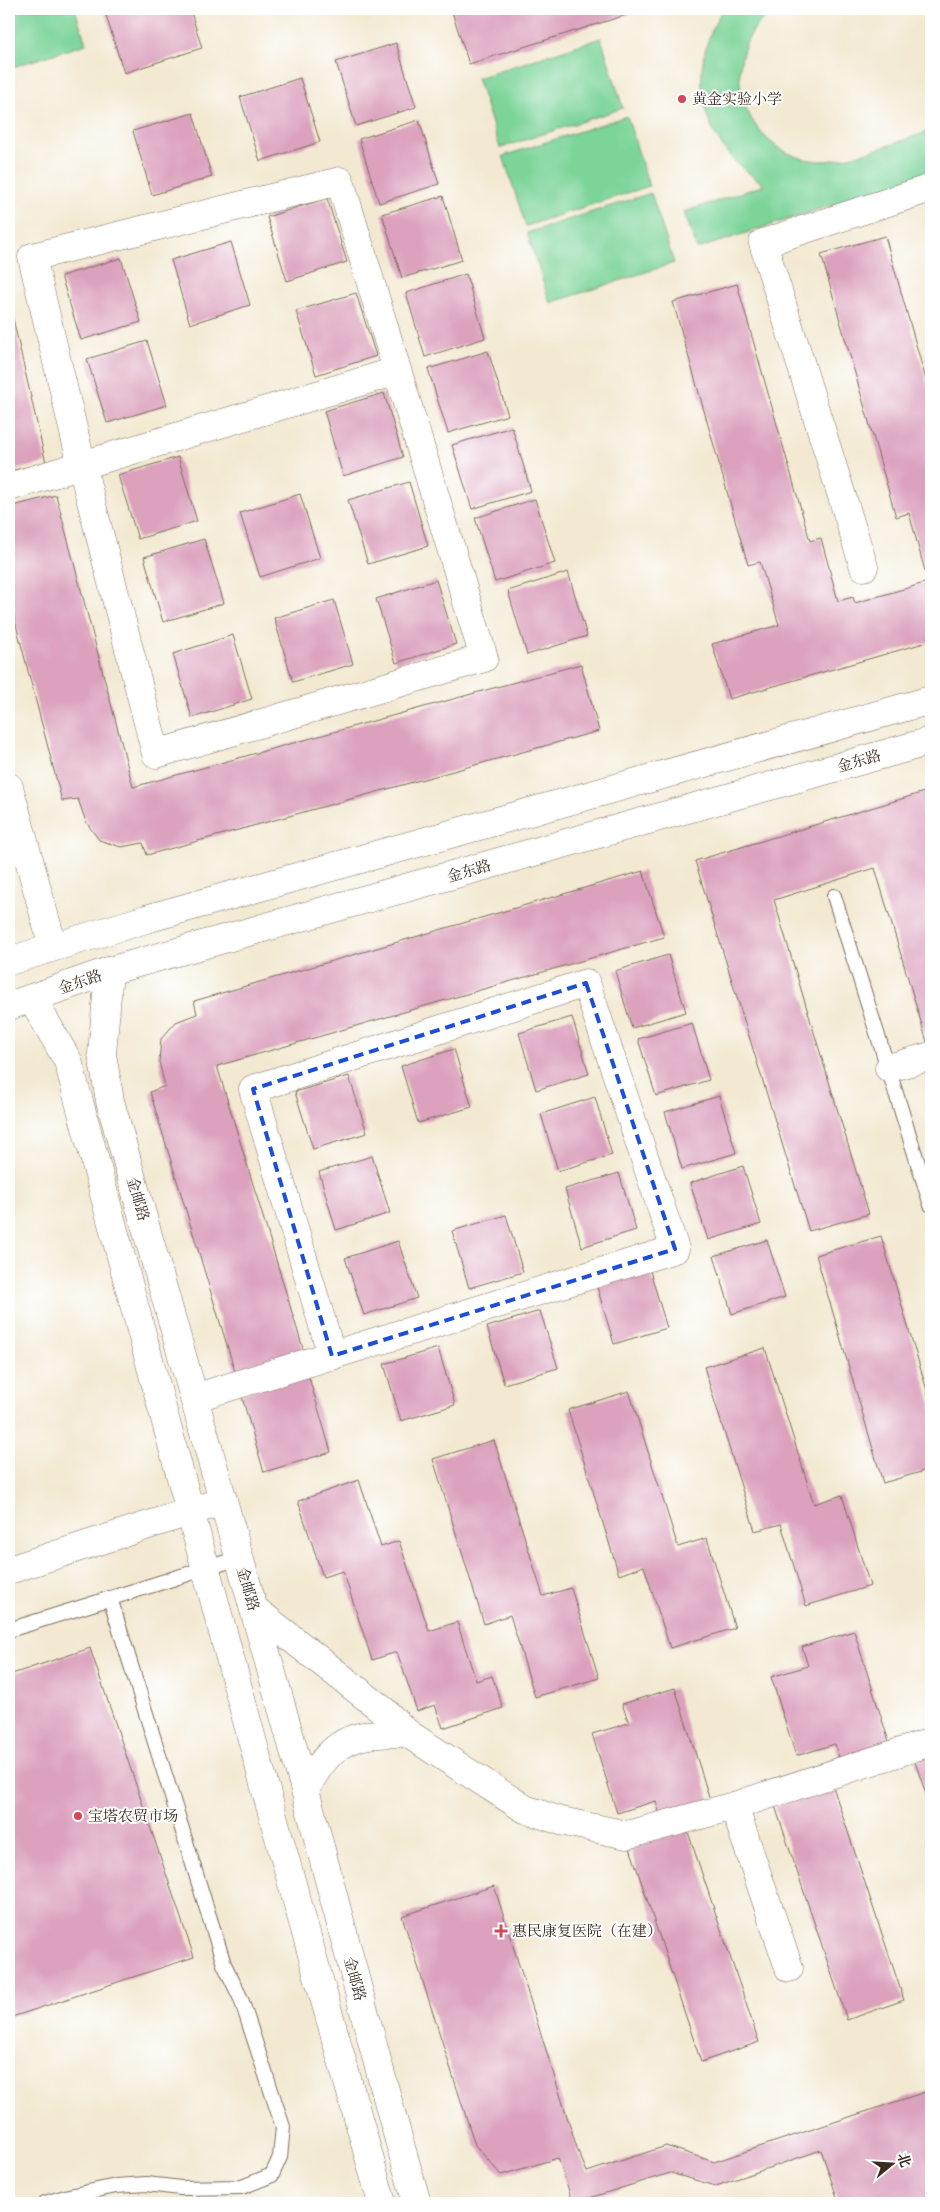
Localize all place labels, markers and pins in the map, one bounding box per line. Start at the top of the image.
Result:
place label: 黄金实验小学 [692,90,782,111]
marker: 黄金实验小学 [676,93,688,105]
place label: 宝塔农贸市场 [88,1807,178,1828]
marker: 宝塔农贸市场 [72,1810,84,1822]
place label: 惠民康复医院（在建） [512,1922,662,1943]
marker: 惠民康复医院（在建） [494,1924,508,1938]

